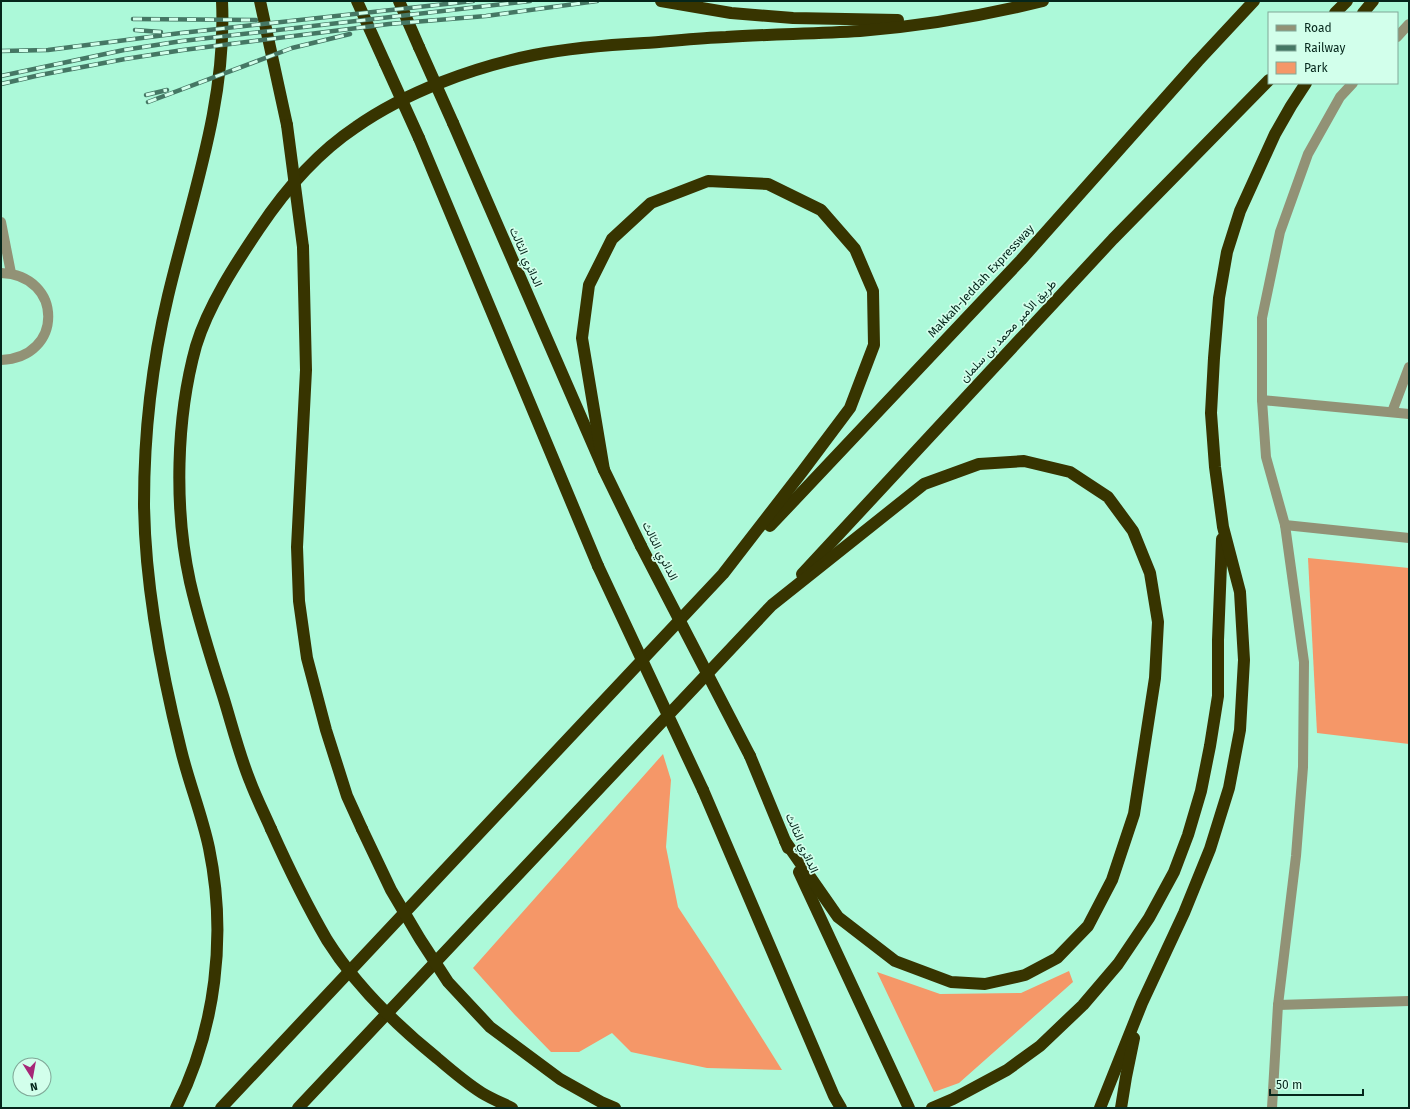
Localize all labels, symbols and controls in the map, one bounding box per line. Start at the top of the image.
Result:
legend [1268,12,1398,84]
text: Road [1304,21,1332,35]
text: Railway [1304,41,1345,55]
text: Park [1304,61,1328,75]
street label: Makkah-Jeddah Expressway [925,222,1037,340]
street label: الدائري الثالث [504,225,545,290]
street label: طريق الأمير محمد بن سلمان [957,277,1060,386]
street label: الدائري الثالث [637,519,681,584]
street label: الدائري الثالث [780,811,821,876]
north arrow [12,1057,52,1097]
scale bar [1270,1071,1363,1097]
text: 50 m [1276,1078,1302,1092]
text: N [29,1079,39,1093]

